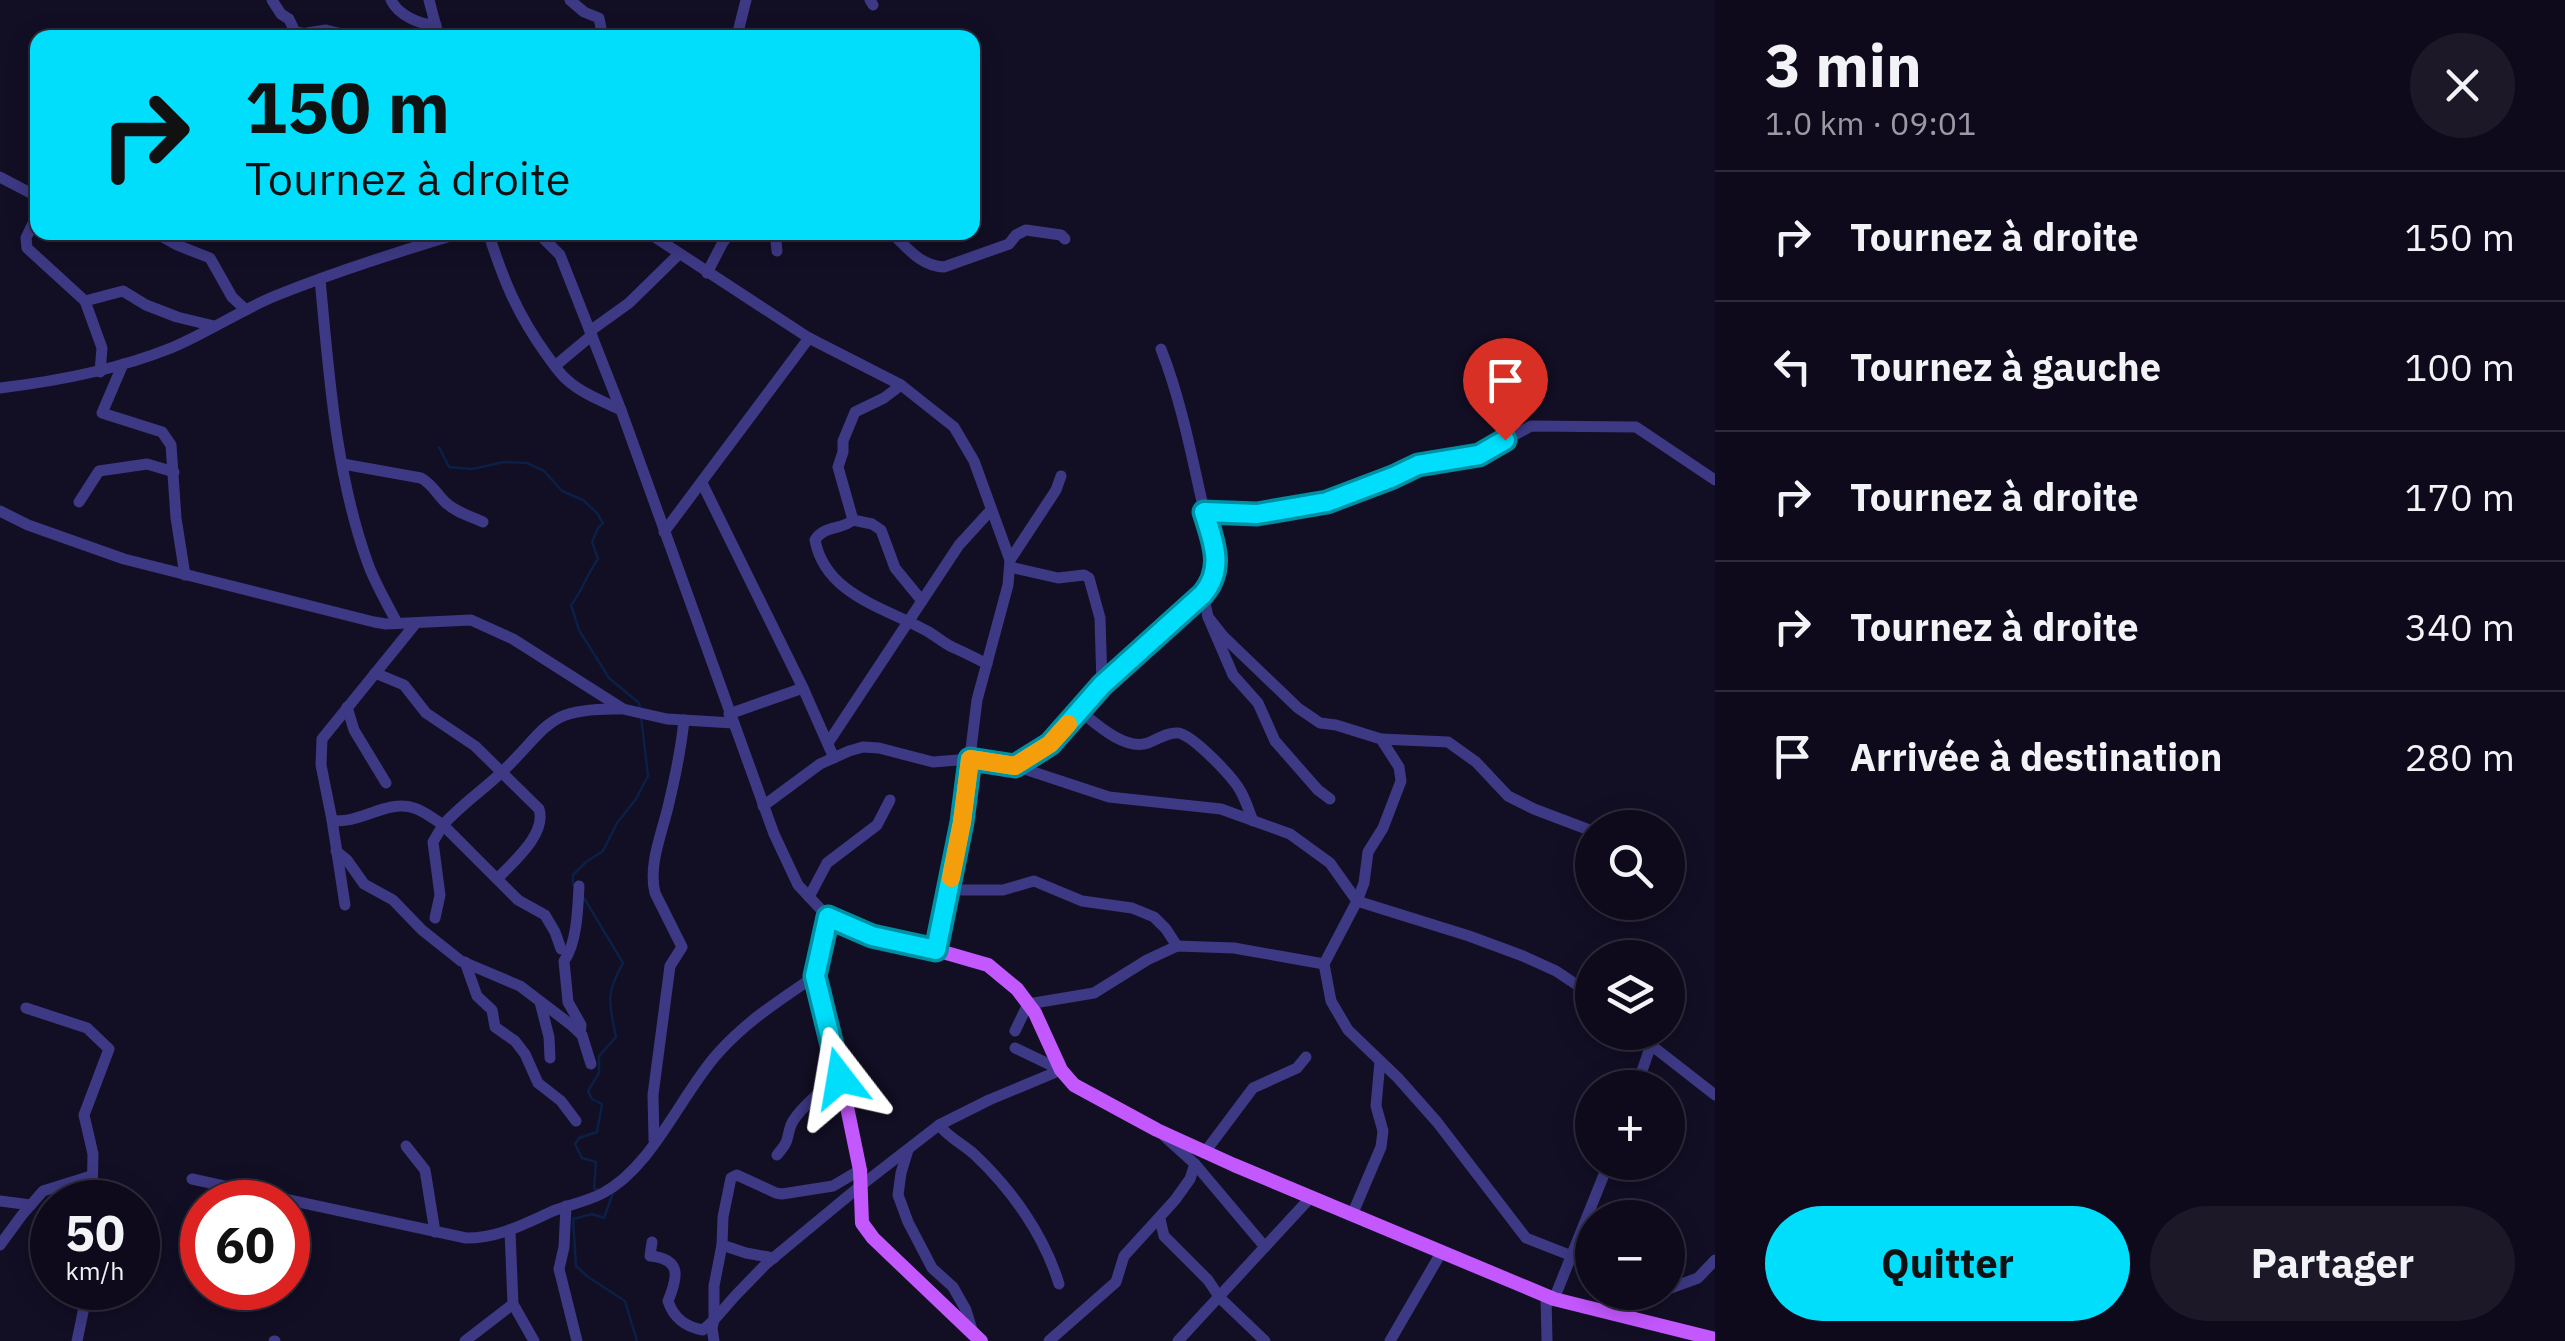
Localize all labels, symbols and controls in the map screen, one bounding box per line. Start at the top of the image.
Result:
text: 3 min [1765,25,1922,104]
button: close [2410,33,2515,138]
text: 150 m [245,61,450,152]
icon: right [80,70,210,200]
text: 1.0 km · 09:01 [1765,102,1976,144]
text: Tournez à droite [245,149,570,207]
icon: right [1765,209,1820,264]
text: Tournez à droite [1850,212,2139,261]
text: 150 m [2404,212,2515,261]
pin [1463,338,1548,441]
icon: left [1765,339,1820,394]
text: Tournez à gauche [1850,342,2161,391]
text: 100 m [2404,342,2515,391]
icon: arrive [1478,353,1533,408]
icon: right [1765,469,1820,524]
text: Tournez à droite [1850,472,2139,521]
text: 170 m [2404,472,2515,521]
icon: right [1765,599,1820,654]
text: Tournez à droite [1850,602,2139,651]
text: 340 m [2404,602,2515,651]
icon: arrive [1765,729,1820,784]
text: Arrivée à destination [1850,732,2222,781]
text: 280 m [2404,732,2515,781]
map controls [1575,810,1685,1310]
button: search [1575,810,1685,920]
button: layers [1575,940,1685,1050]
position arrow [788,1026,892,1130]
button: + [1575,1070,1685,1180]
speed limit sign: 60 [180,1180,310,1310]
text: 50 [65,1200,125,1265]
button: − [1575,1200,1685,1310]
button: Quitter [1765,1206,2130,1321]
button: Partager [2150,1206,2515,1321]
text: km/h [66,1254,124,1287]

